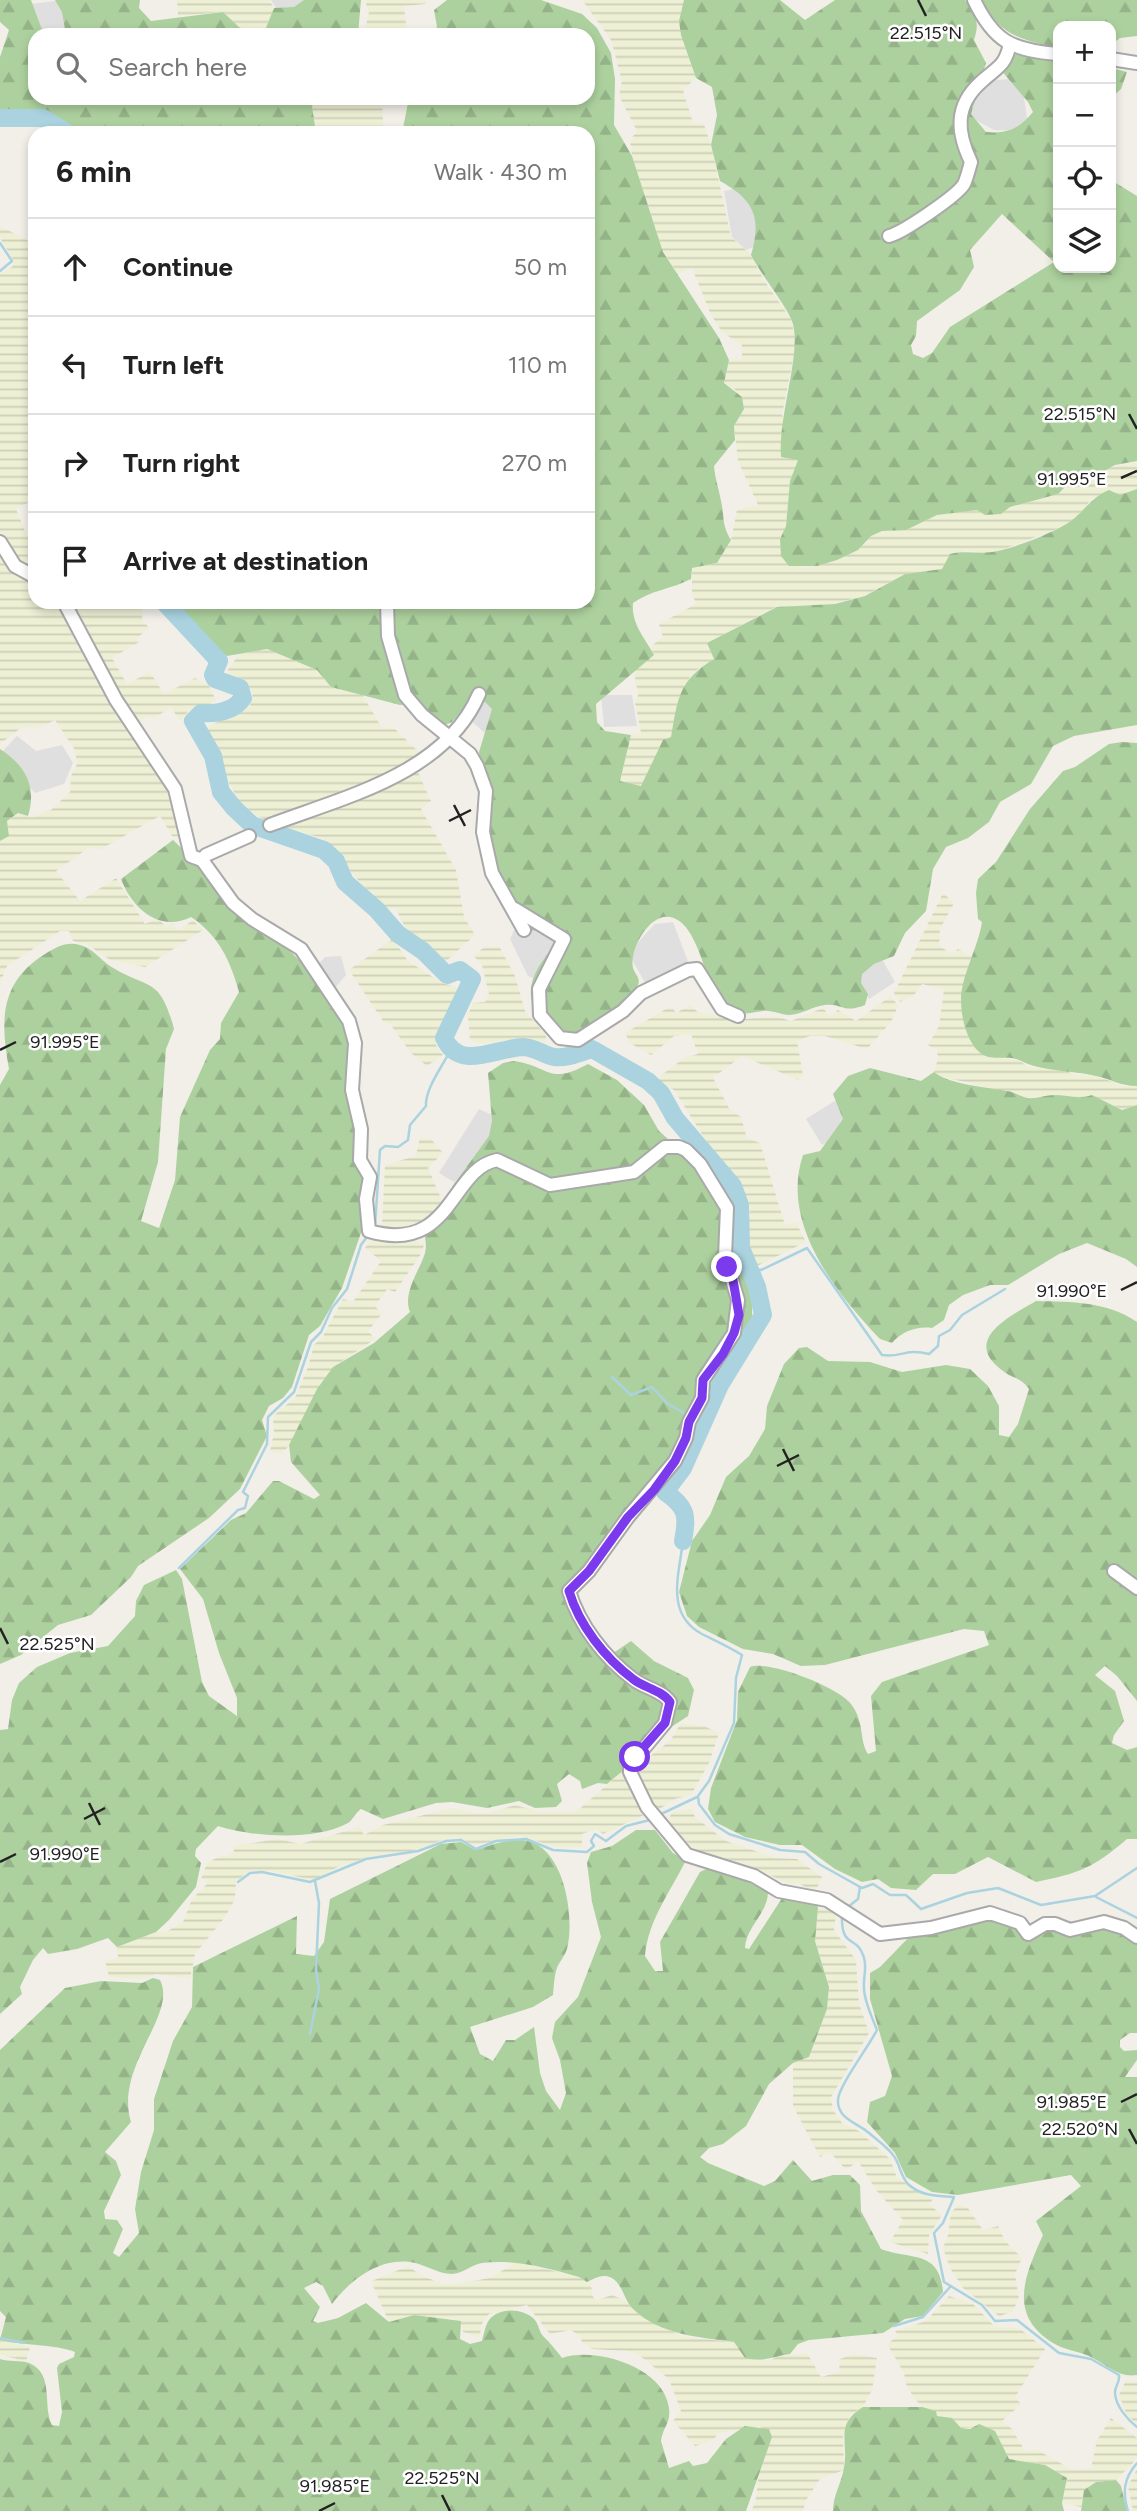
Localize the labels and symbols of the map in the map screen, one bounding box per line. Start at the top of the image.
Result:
text: 22.515°N [890,22,962,44]
text: 22.515°N [1044,403,1116,425]
text: 91.995°E [1037,468,1107,490]
text: 91.995°E [30,1031,100,1053]
route end [711,1251,742,1282]
text: 91.990°E [1037,1280,1107,1302]
text: 22.525°N [19,1633,95,1655]
route start [619,1741,650,1772]
text: 91.990°E [30,1843,100,1865]
text: 91.985°E [1037,2091,1107,2113]
text: 22.520°N [1042,2118,1118,2140]
text: 22.525°N [404,2467,480,2489]
text: 91.985°E [300,2475,370,2497]

